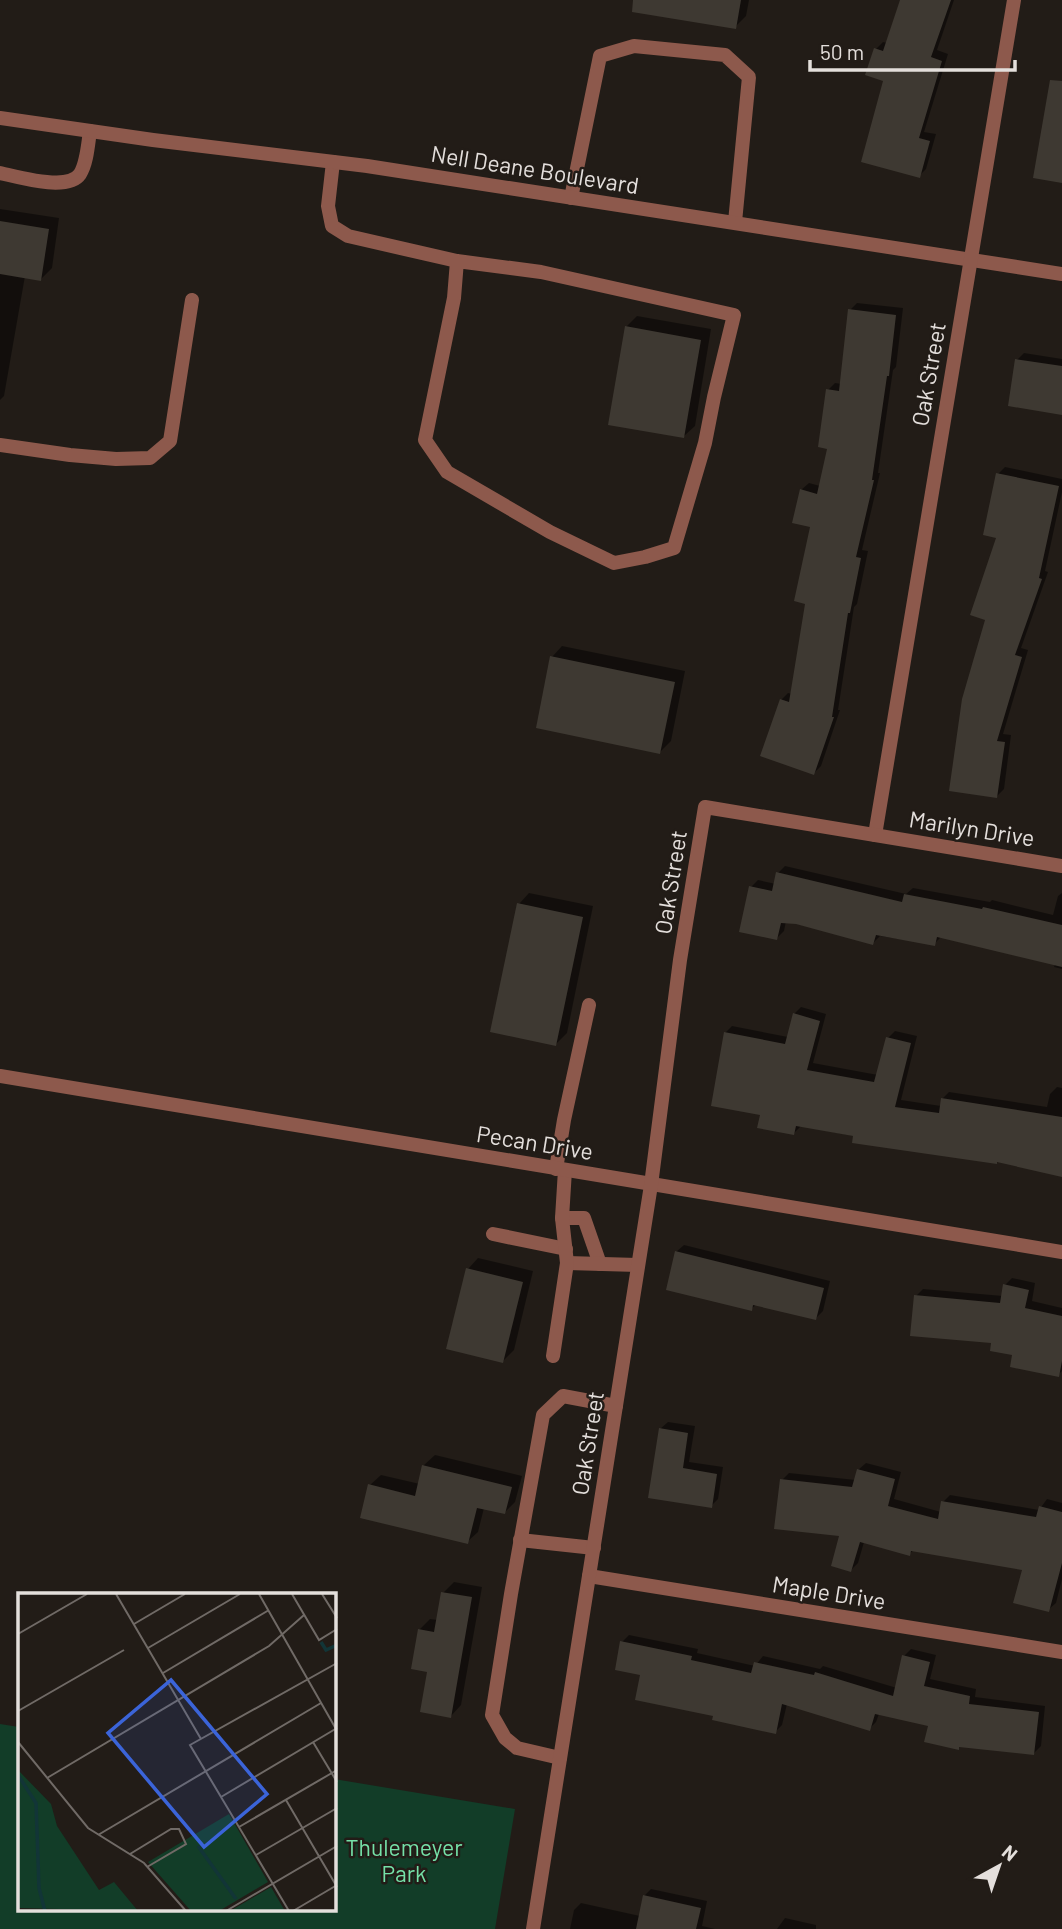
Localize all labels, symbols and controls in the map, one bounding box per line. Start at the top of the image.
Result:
scale bar [810,28,1015,72]
text: 50 m [820,39,864,64]
street label: Nell Deane Boulevard [429,139,641,199]
street label: Oak Street [905,320,951,428]
street label: Marilyn Drive [907,804,1037,852]
street label: Oak Street [648,828,692,936]
street label: Pecan Drive [475,1119,595,1165]
street label: Oak Street [565,1389,609,1497]
street label: Maple Drive [770,1569,888,1615]
inset map [18,1593,336,1912]
north arrow [964,1831,1034,1901]
park label: Thulemeyer Park [345,1833,463,1887]
text: N [998,1840,1022,1865]

